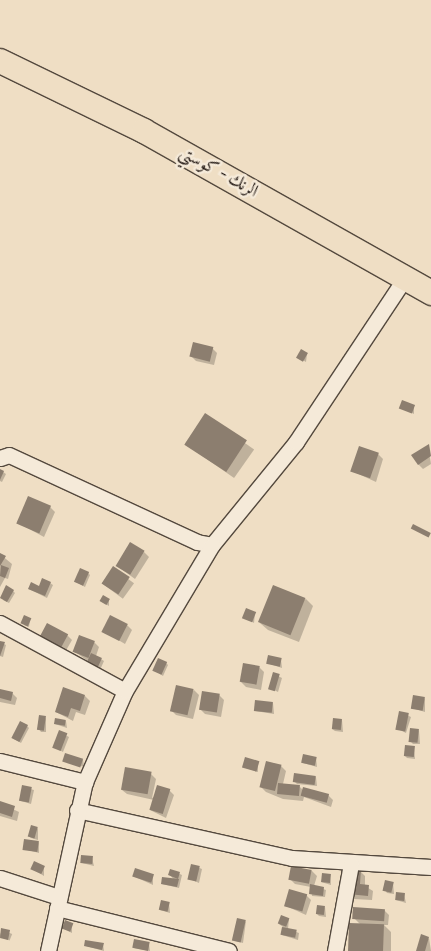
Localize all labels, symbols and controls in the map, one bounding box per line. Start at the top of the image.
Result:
street label: الرنك - كوستي [175,142,261,204]

